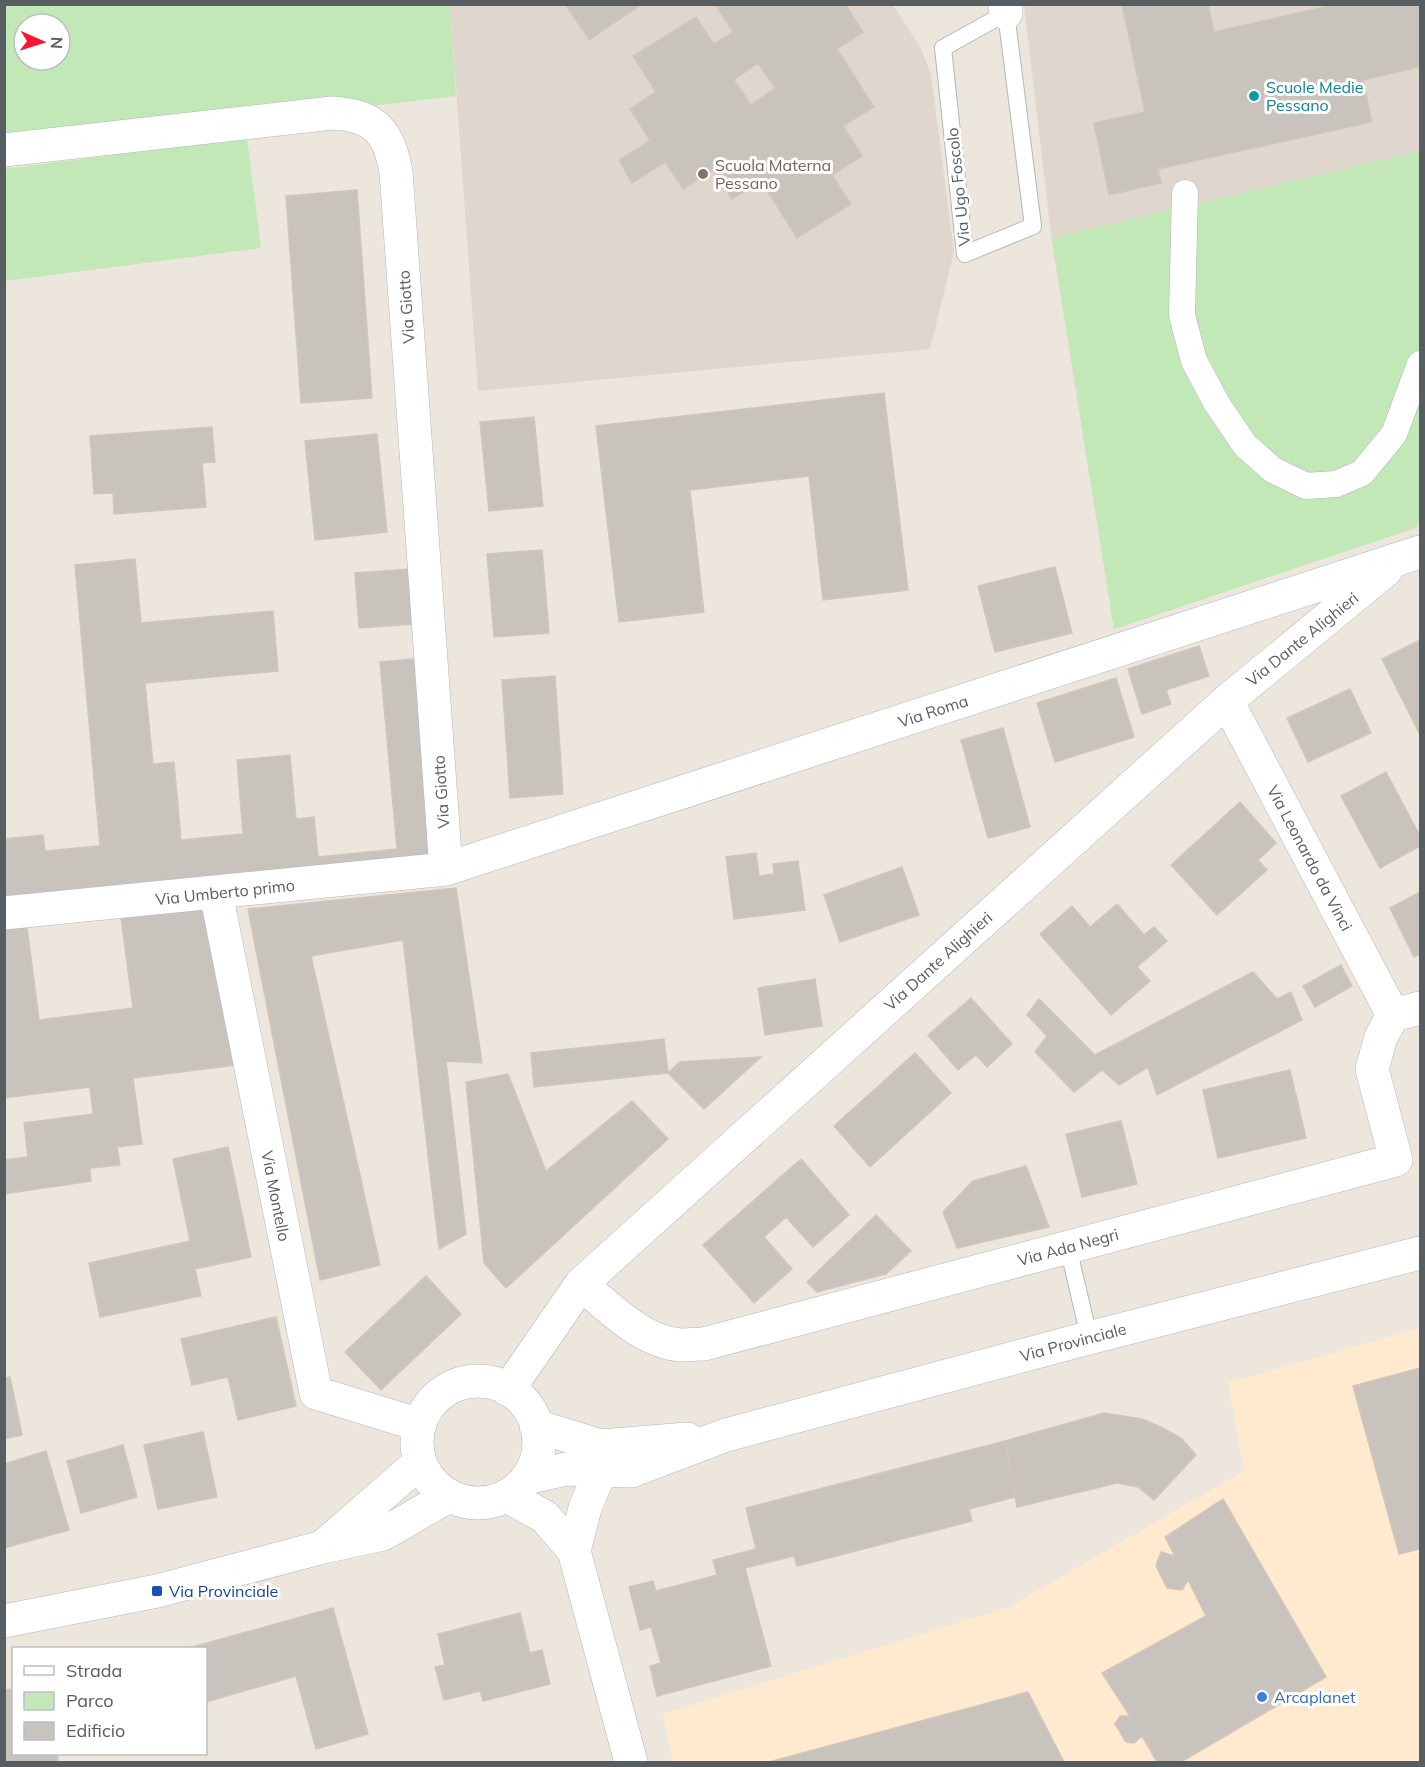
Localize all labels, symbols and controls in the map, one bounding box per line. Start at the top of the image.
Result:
north arrow [12,12,72,72]
text: N [47,36,67,49]
place label: Scuole Medie Pessano [1266,77,1364,115]
marker: Scuole Medie Pessano [1247,89,1261,103]
street label: Via Ugo Foscolo [942,127,974,247]
place label: Scuola Materna Pessano [715,155,831,193]
marker: Scuola Materna Pessano [696,167,710,181]
street label: Via Giotto [393,270,419,344]
street label: Via Dante Alighieri [1242,588,1362,690]
street label: Via Roma [895,690,971,732]
street label: Via Giotto [428,755,454,829]
street label: Via Leonardo da Vinci [1263,782,1357,934]
street label: Via Umberto primo [154,875,296,909]
street label: Via Dante Alighieri [880,907,996,1015]
street label: Via Montello [257,1149,295,1243]
street label: Via Ada Negri [1015,1224,1121,1270]
street label: Via Provinciale [1018,1318,1128,1366]
place label: Via Provinciale [169,1581,278,1601]
marker: Via Provinciale [150,1584,164,1598]
legend [12,1647,207,1755]
text: Strada [66,1659,122,1682]
place label: Arcaplanet [1274,1687,1356,1707]
text: Parco [66,1689,114,1712]
marker: Arcaplanet [1255,1690,1269,1704]
text: Edificio [66,1719,125,1742]

